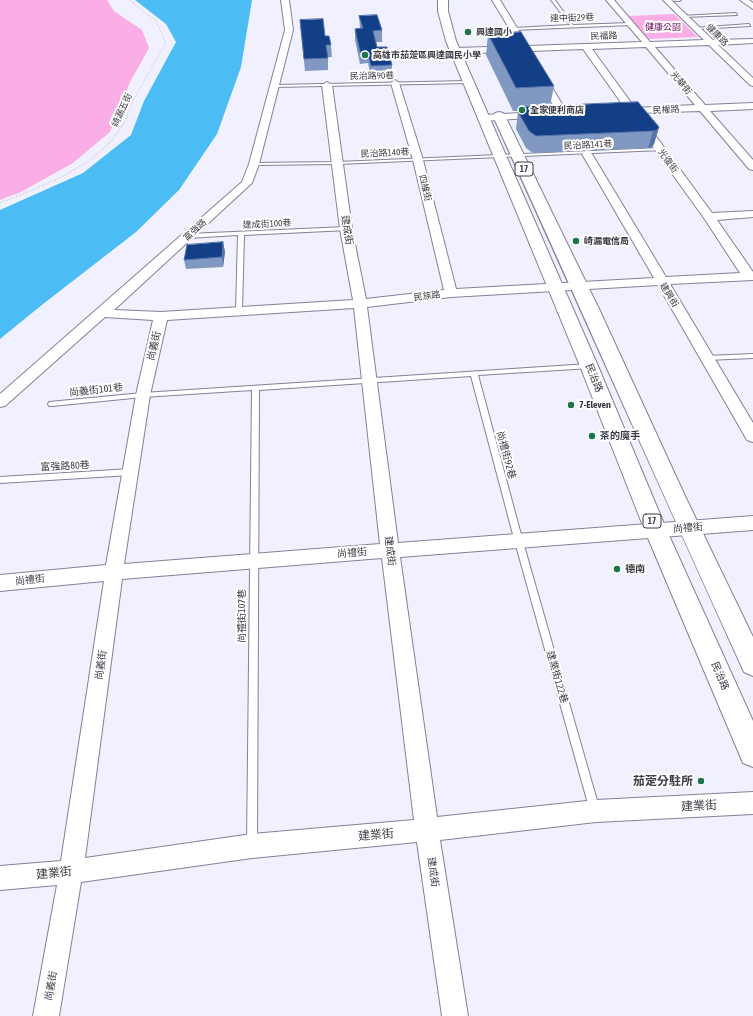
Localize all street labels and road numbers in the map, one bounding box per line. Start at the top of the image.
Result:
street label: 建中街29巷 [550,12,594,24]
street label: 健康路 [704,22,730,48]
street label: 民福路 [590,30,618,42]
street label: 光華街 [668,69,694,97]
street label: 民治路90巷 [350,70,394,82]
street label: 崎漏五街 [109,91,135,129]
street label: 民權路 [652,104,680,116]
street label: 民治路141巷 [563,138,613,152]
street label: 民治路140巷 [360,146,410,160]
street label: 光復街 [656,147,680,175]
road number: 17 [515,162,533,176]
street label: 四維街 [416,174,434,202]
street label: 建成街 [339,214,355,246]
street label: 富強路 [181,217,209,243]
street label: 建成街100巷 [242,217,292,231]
street label: 建興街 [657,281,681,309]
street label: 民族路 [413,289,441,303]
street label: 尚義街 [145,330,163,362]
street label: 民治路 [583,362,605,394]
street label: 尚義街101巷 [68,381,124,399]
street label: 尚禮街92巷 [494,430,518,480]
street label: 富強路80巷 [40,459,90,473]
road number: 17 [643,514,661,528]
street label: 尚禮街 [673,521,703,535]
street label: 建成街 [382,535,398,567]
street label: 尚禮街 [337,546,367,560]
street label: 尚禮街 [14,572,46,588]
street label: 尚禮街107巷 [236,589,248,643]
street label: 尚義街 [93,649,109,681]
street label: 建業街122巷 [544,649,570,705]
street label: 民治路 [709,660,731,692]
street label: 建業街 [681,798,717,814]
street label: 建業街 [357,826,395,844]
street label: 建成街 [425,856,441,888]
street label: 建業街 [35,864,73,882]
street label: 尚義街 [42,970,60,1002]

